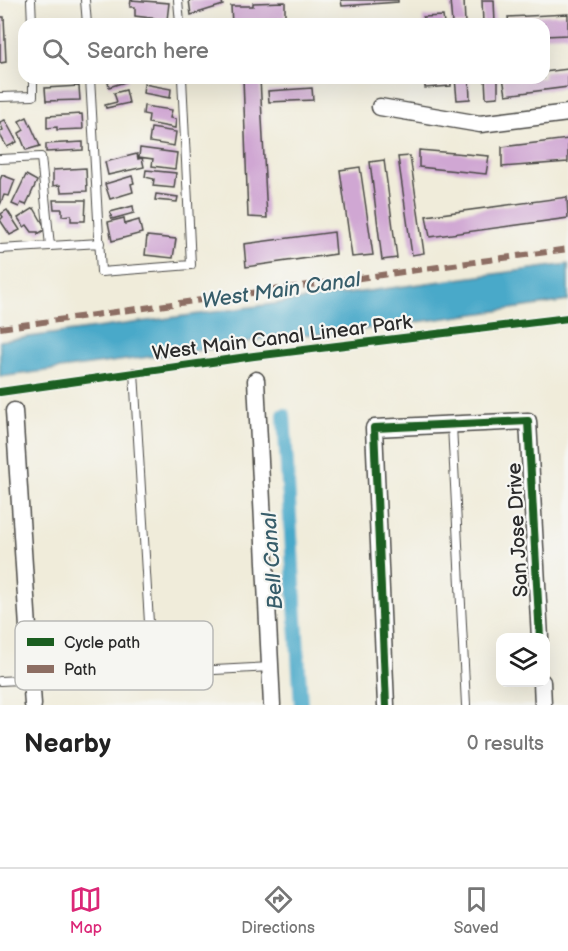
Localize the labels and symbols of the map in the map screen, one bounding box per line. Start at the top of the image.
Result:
water label: West Main Canal [200,267,363,314]
street label: West Main Canal Linear Park [151,310,414,366]
street label: San Jose Drive [502,462,534,598]
water label: Bell Canal [257,510,288,610]
legend [15,621,213,690]
text: Cycle path [64,634,140,653]
text: Path [64,661,96,680]

